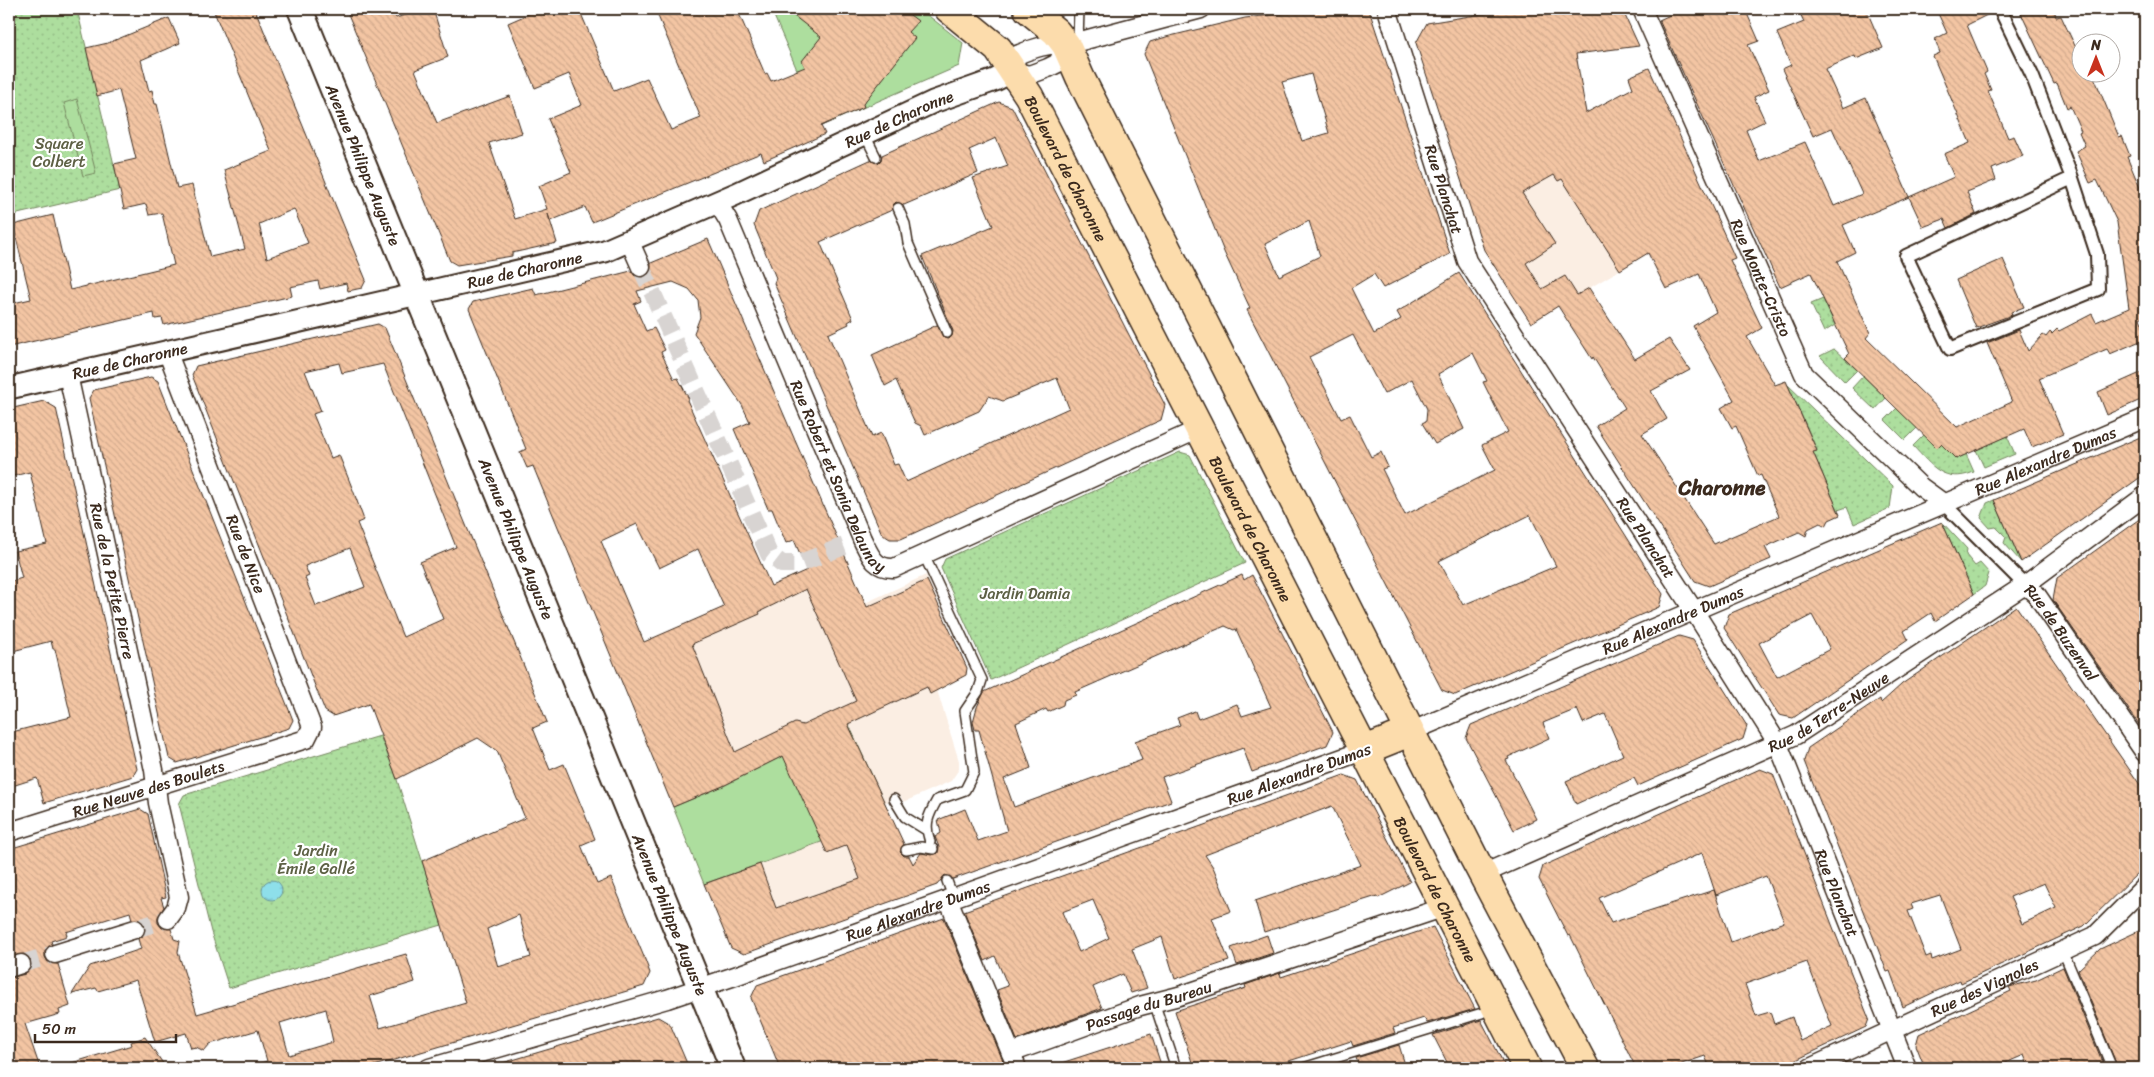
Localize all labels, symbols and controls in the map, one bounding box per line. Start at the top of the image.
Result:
north arrow [2072,32,2122,82]
text: N [2090,33,2101,58]
street label: Avenue Philippe Auguste [317,78,410,250]
street label: Rue de Charonne [840,81,958,156]
street label: Boulevard de Charonne [1016,90,1116,247]
park label: Square Colbert [33,129,86,176]
street label: Rue Planchat [1416,141,1472,238]
street label: Rue Monte-Cristo [1722,214,1800,341]
street label: Rue de Charonne [464,242,585,297]
street label: Rue de Charonne [70,333,190,387]
street label: Rue Robert et Sonia Delaunay [782,375,891,581]
street label: Rue Alexandre Dumas [1970,417,2121,504]
street label: Boulevard de Charonne [1201,451,1300,607]
street label: Avenue Philippe Auguste [470,452,563,624]
district label: Charonne [1678,469,1766,507]
street label: Rue Planchat [1609,491,1684,584]
street label: Rue de la Petite Pierre [82,500,144,662]
street label: Rue de Nice [218,510,274,598]
street label: Rue Alexandre Dumas [1598,576,1749,663]
street label: Rue de Buzenval [2018,576,2106,687]
park label: Jardin Damia [979,579,1071,608]
street label: Rue de Terre-Neuve [1763,663,1895,760]
street label: Rue Alexandre Dumas [1223,734,1376,814]
street label: Rue Neuve des Boulets [69,751,228,826]
street label: Boulevard de Charonne [1386,811,1485,968]
street label: Avenue Philippe Auguste [624,828,716,1000]
park label: Jardin Émile Gallé [277,836,355,883]
street label: Rue Planchat [1807,844,1868,941]
street label: Rue Alexandre Dumas [842,871,995,950]
street label: Rue des Vignoles [1925,950,2043,1025]
street label: Passage du Bureau [1081,971,1216,1039]
scale bar [35,1012,176,1044]
text: 50 m [42,1016,77,1042]

